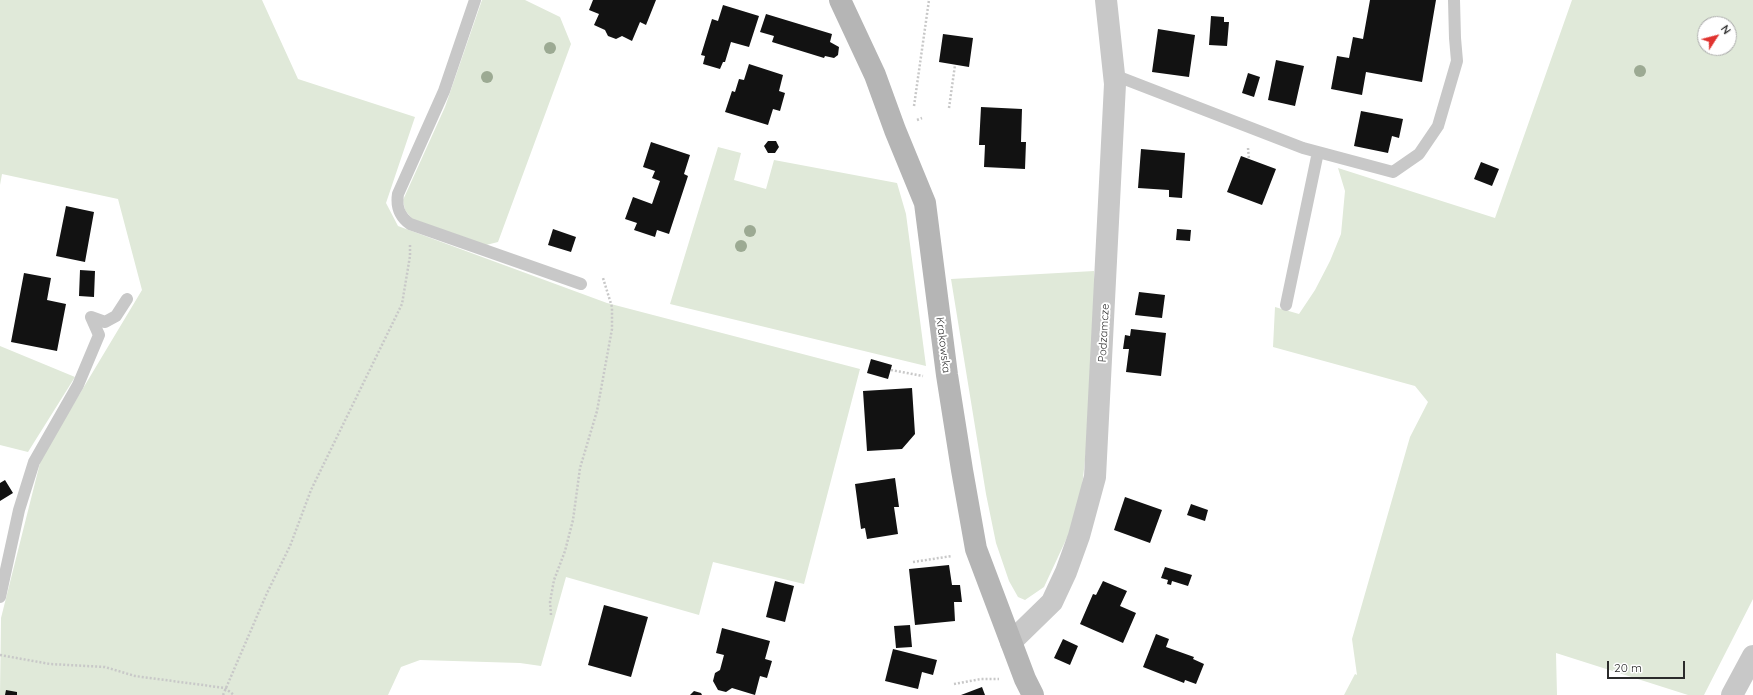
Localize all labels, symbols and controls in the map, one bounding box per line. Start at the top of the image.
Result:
north arrow [1697,16,1737,56]
text: N [1718,22,1734,37]
street label: Podzamcze [1096,303,1112,363]
street label: Krakowska [933,316,953,374]
scale bar [1609,653,1687,679]
text: 20 m [1614,660,1642,675]

